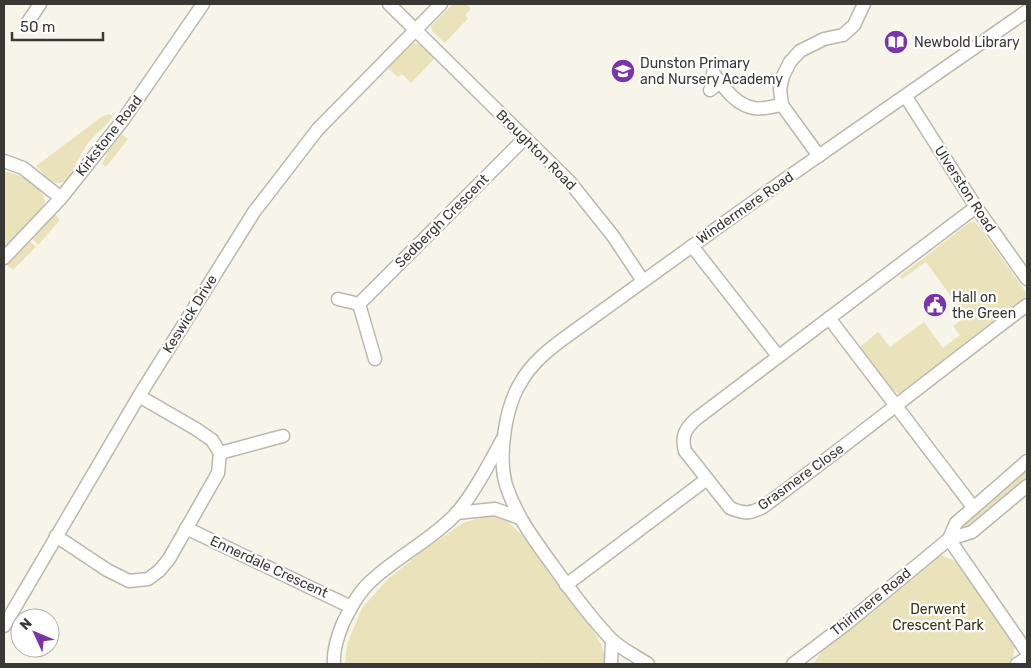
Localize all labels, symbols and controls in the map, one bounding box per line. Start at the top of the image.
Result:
scale bar [12,10,104,42]
text: 50 m [20,18,55,36]
library icon: Newbold Library [883,29,909,55]
place label: Newbold Library [914,34,1020,51]
place label: Dunston Primary and Nursery Academy [640,55,783,88]
school or university icon: Dunston Primary and Nursery Academy [610,58,636,84]
street label: Kirkstone Road [72,92,146,180]
street label: Broughton Road [492,106,580,194]
street label: Ulverston Road [931,143,999,235]
street label: Windermere Road [693,168,797,248]
street label: Sedbergh Crescent [392,170,493,271]
street label: Keswick Drive [159,271,221,356]
place label: Hall on the Green [952,289,1016,322]
public building icon: Hall on the Green [922,292,948,318]
street label: Grasmere Close [755,440,847,514]
street label: Ennerdale Crescent [207,532,331,602]
street label: Thirlmere Road [827,564,915,640]
park label: Derwent Crescent Park [892,601,985,634]
north arrow [10,608,60,658]
text: N [16,615,36,634]

